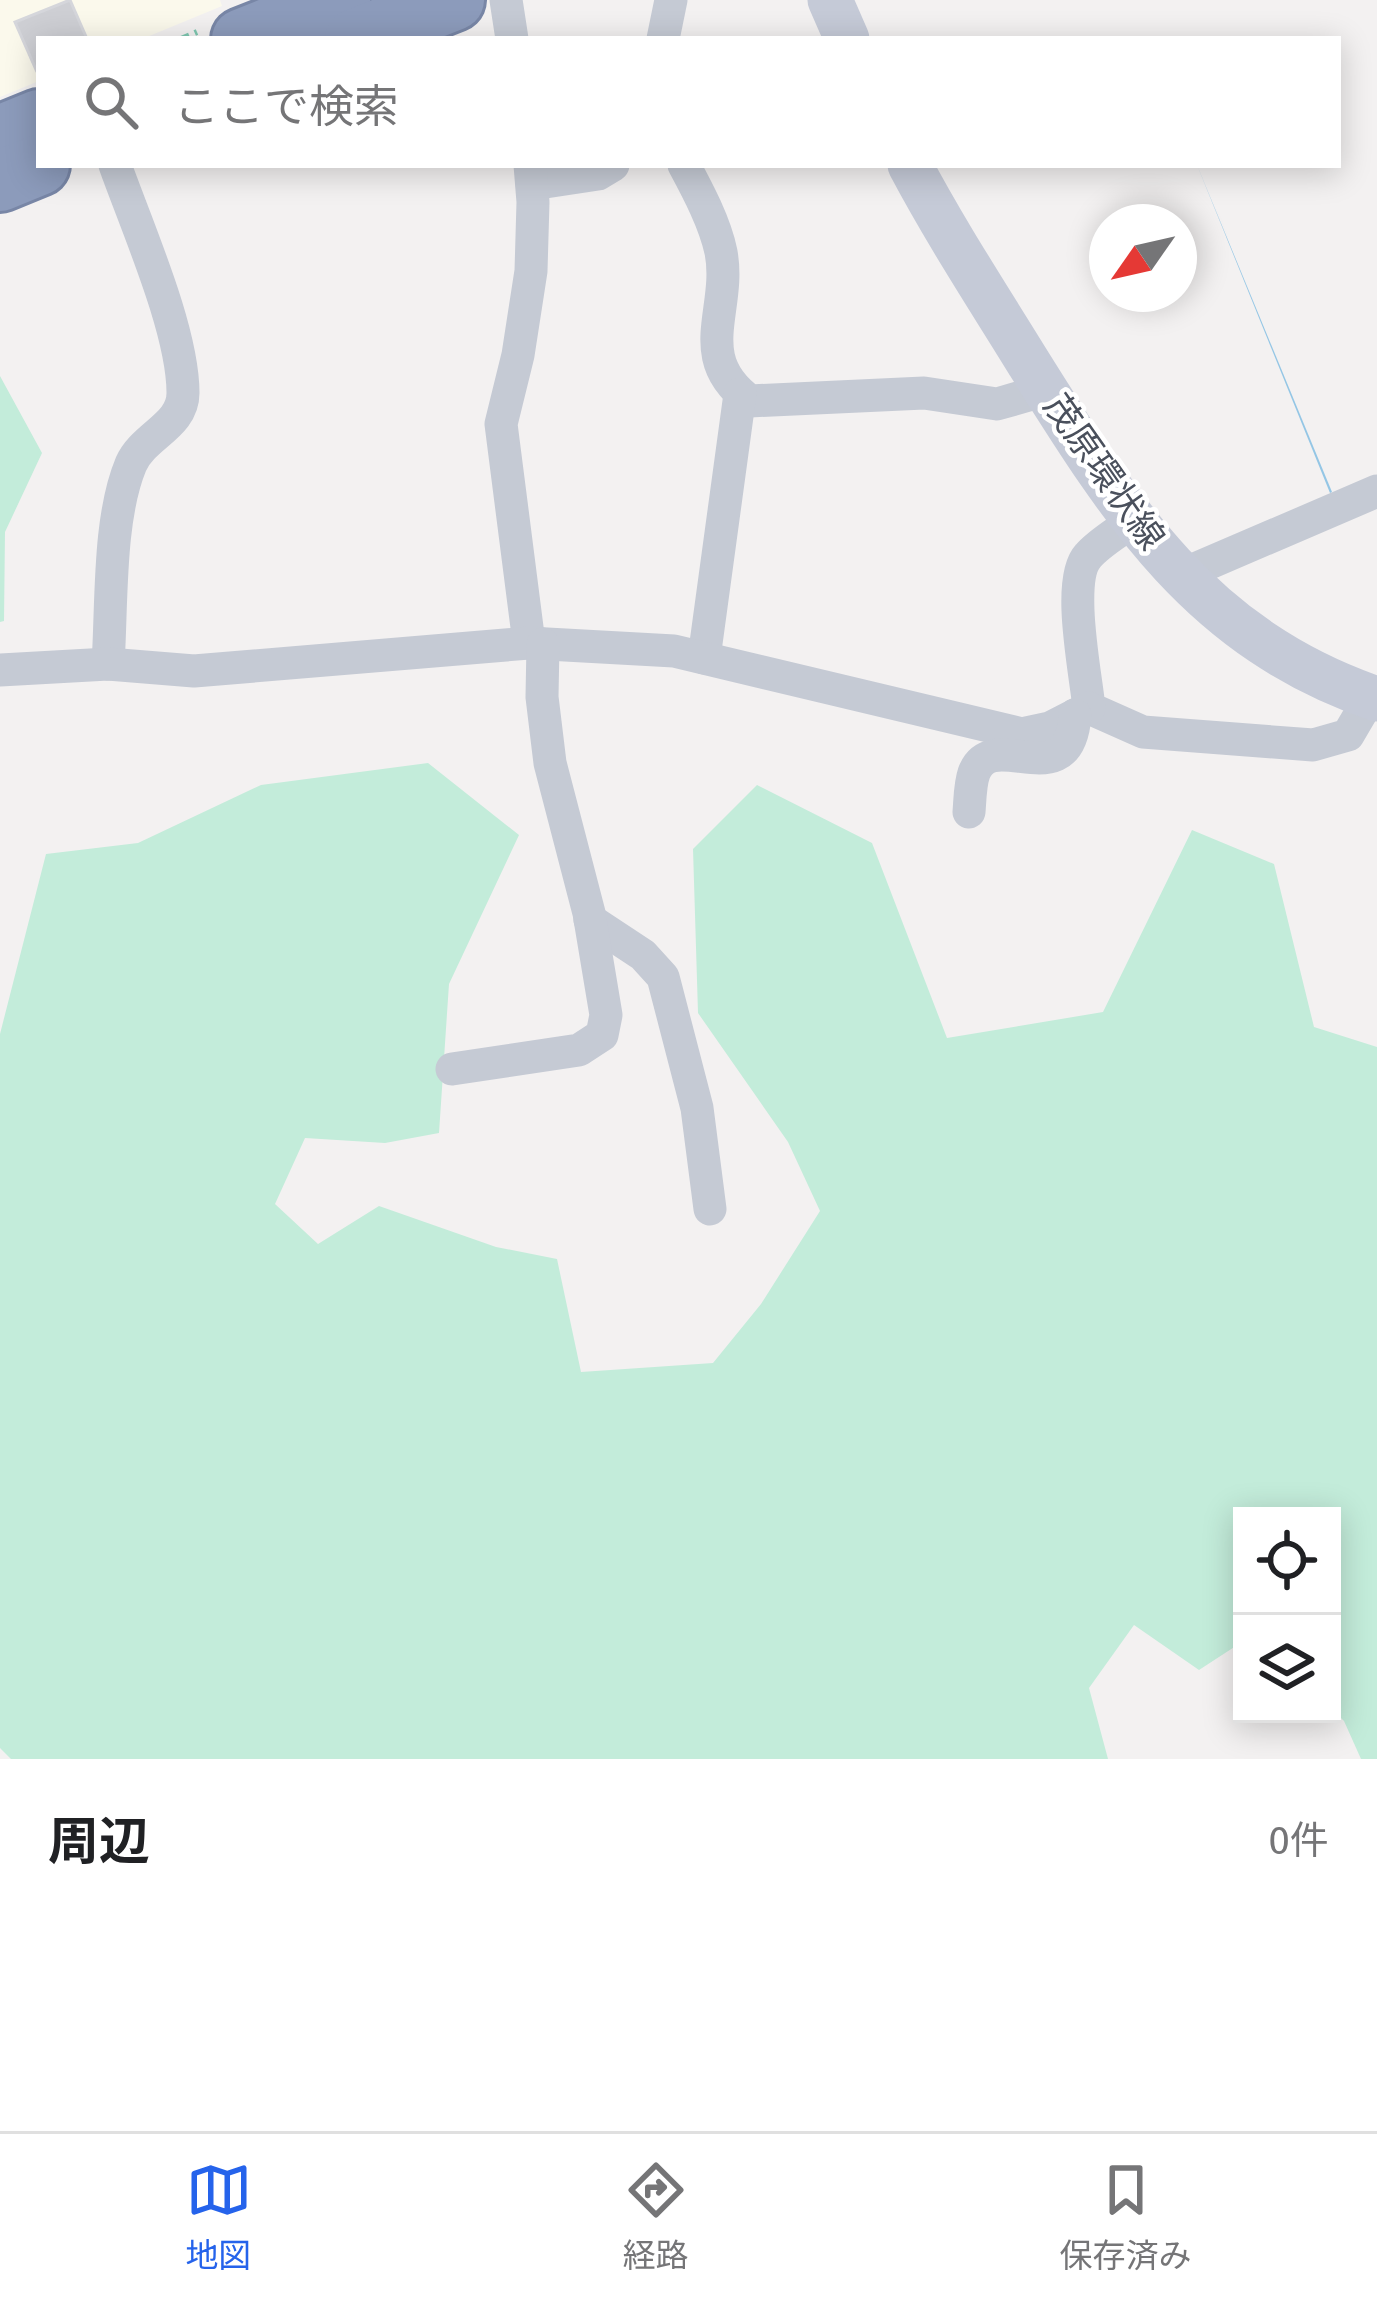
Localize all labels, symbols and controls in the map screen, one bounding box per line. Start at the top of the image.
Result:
search box [36,36,1341,168]
icon: search [78,69,144,135]
text: ここで検索 [174,80,399,134]
north arrow [1089,204,1197,312]
street label: 茂原環状線 [1034,386,1174,558]
map controls [1233,1507,1341,1723]
button: locate [1233,1507,1341,1615]
button: layers [1233,1615,1341,1723]
text: 周辺 [48,1811,150,1873]
text: 0件 [1268,1818,1329,1864]
tab: 地図 [186,2157,252,2277]
tab: 経路 [623,2157,689,2277]
tab: 保存済み [1060,2157,1192,2277]

